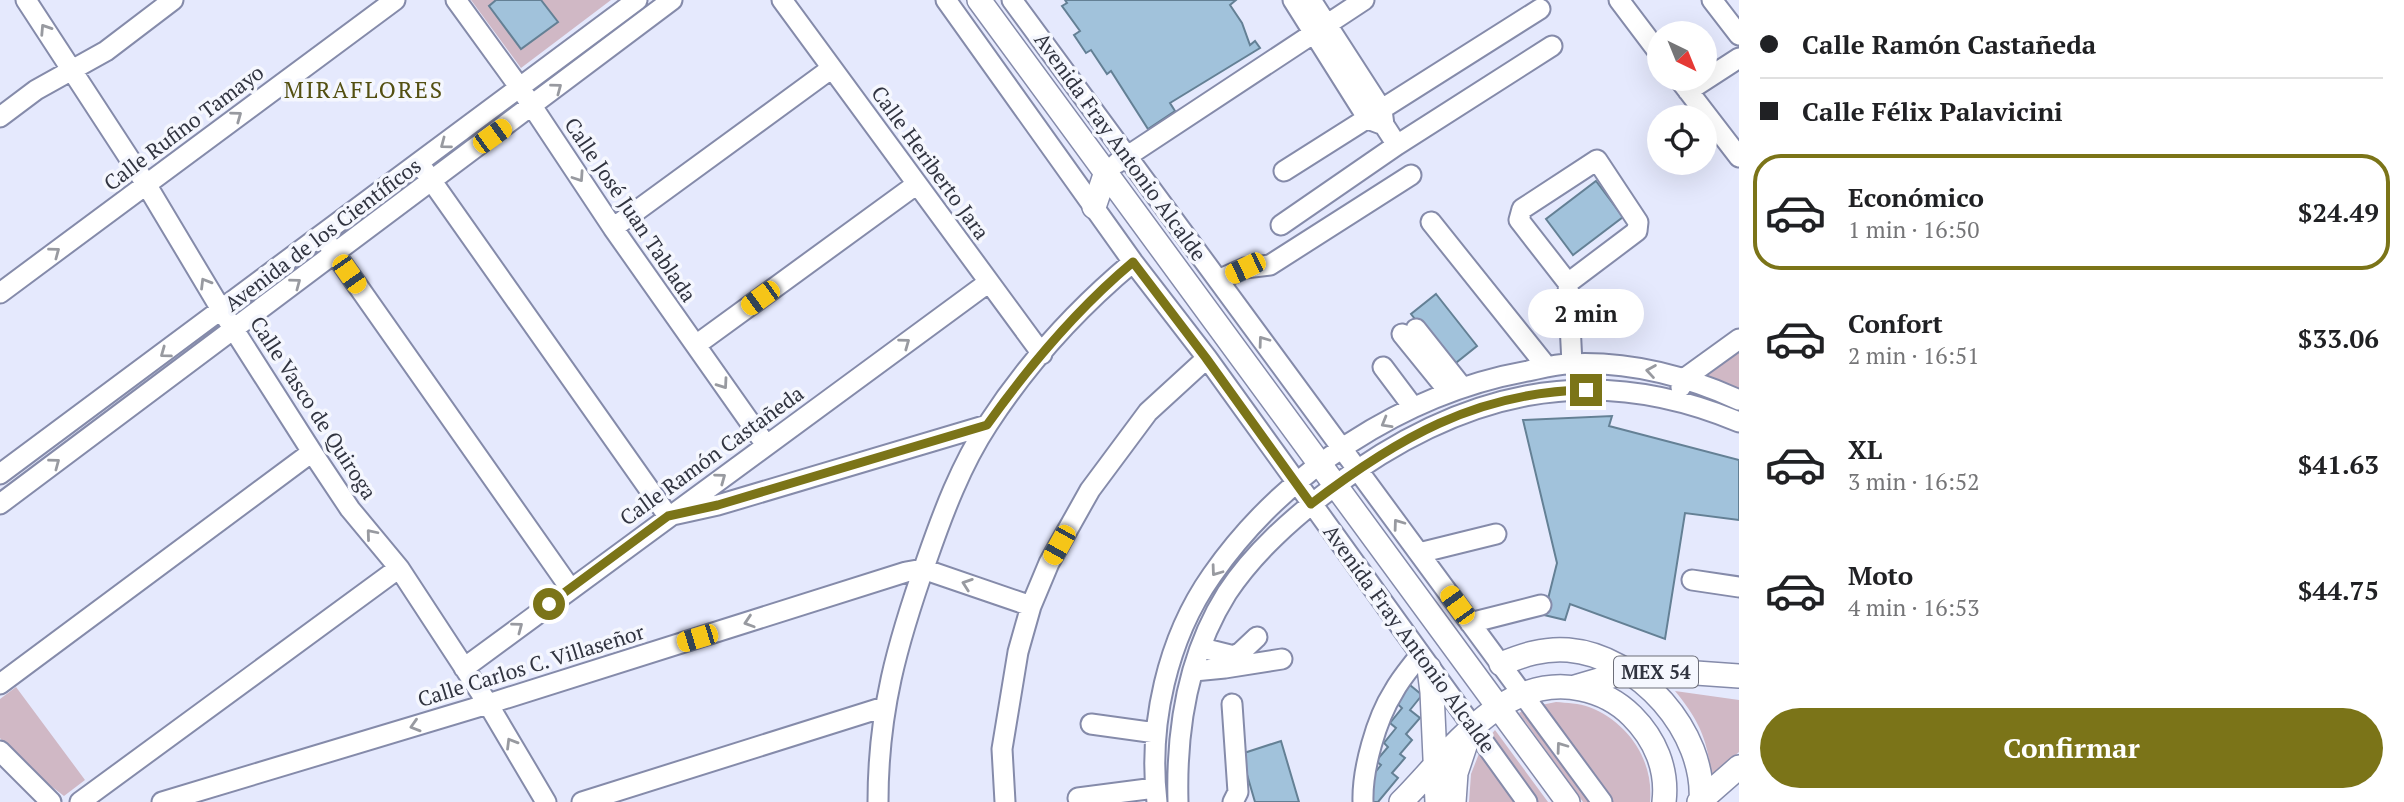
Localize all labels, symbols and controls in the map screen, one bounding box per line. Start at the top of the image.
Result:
north arrow [1647,21,1717,91]
map controls [1647,21,1717,175]
one-way arrow [40,23,53,36]
street label: Avenida Fray Antonio Alcalde [1028,26,1213,266]
text: Calle Ramón Castañeda [1802,27,2096,61]
street label: Calle Rufino Tamayo [98,58,269,197]
district label: MIRAFLORES [284,74,444,105]
street label: Calle Heriberto Jara [865,80,996,245]
one-way arrow [549,84,561,97]
text: Calle Félix Palavicini [1802,94,2063,128]
button: locate [1647,105,1717,175]
one-way arrow [229,112,242,125]
street label: Calle José Juan Tablada [559,112,703,308]
car [469,115,516,157]
one-way arrow [441,135,453,148]
street label: Avenida de los Científicos [219,151,426,317]
one-way arrow [571,169,583,182]
text: Económico [1848,180,1984,214]
icon: car [1764,181,1827,244]
text: $24.49 [2298,195,2379,229]
text: 1 min · 16:50 [1848,214,1980,245]
one-way arrow [47,248,59,260]
car [1222,249,1269,287]
car [329,251,370,297]
one-way arrow [201,277,214,290]
car [737,277,784,319]
one-way arrow [288,279,301,292]
callout: 2 min [1528,288,1644,338]
text: 2 min [1555,298,1617,329]
text: Confort [1848,306,1943,340]
icon: car [1764,307,1827,370]
street label: Calle Vasco de Quiroga [244,311,384,505]
text: $33.06 [2298,321,2379,355]
one-way arrow [1259,336,1271,349]
one-way arrow [897,339,910,351]
text: 2 min · 16:51 [1848,340,1980,371]
one-way arrow [160,345,173,357]
one-way arrow [1645,364,1657,379]
route end [1570,374,1602,406]
one-way arrow [715,376,727,389]
street label: Calle Ramón Castañeda [614,379,809,531]
one-way arrow [1381,414,1394,427]
text: XL [1848,432,1882,466]
icon: car [1764,433,1827,496]
text: $41.63 [2298,447,2379,481]
one-way arrow [47,459,60,472]
text: 3 min · 16:52 [1848,466,1980,497]
one-way arrow [713,473,726,486]
street label: Avenida Fray Antonio Alcalde [1317,518,1502,758]
one-way arrow [1393,519,1406,532]
car [1040,522,1079,568]
one-way arrow [367,530,379,543]
text: Moto [1848,558,1913,592]
icon: car [1764,559,1827,622]
one-way arrow [1212,563,1224,576]
text: $44.75 [2298,573,2379,607]
one-way arrow [961,578,973,592]
car [1437,582,1478,628]
route start [533,588,565,620]
text: 4 min · 16:53 [1848,592,1980,623]
one-way arrow [744,613,756,628]
street label: Calle Carlos C. Villaseñor [414,617,647,713]
car [674,622,721,654]
one-way arrow [511,623,523,635]
road number: MEX 54 [1614,656,1698,688]
button: Confirmar [1760,708,2383,788]
one-way arrow [410,718,422,733]
one-way arrow [506,738,519,751]
one-way arrow [1557,742,1570,755]

